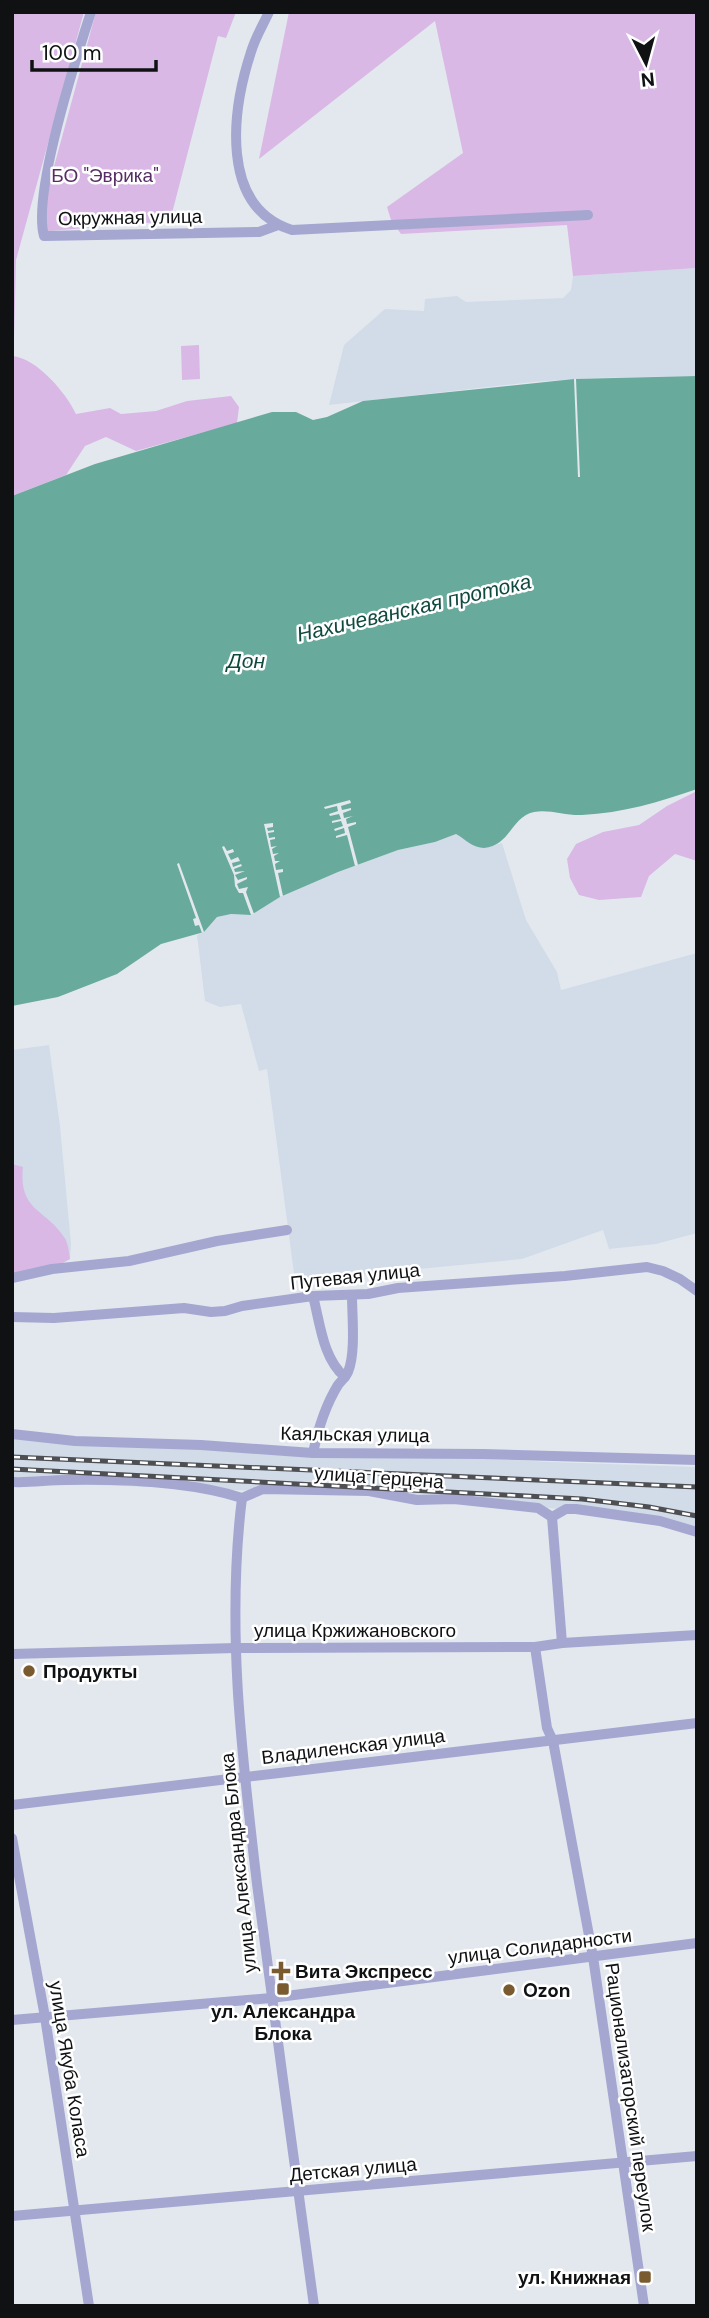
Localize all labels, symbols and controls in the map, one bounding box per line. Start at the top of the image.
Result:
scale bar [32,28,156,72]
north arrow [611,28,681,98]
text: 100 m [42,39,102,67]
text: N [640,66,656,93]
park label: БО "Эврика" [51,163,159,188]
street label: Окружная улица [58,204,203,231]
water label: Нахичеванская протока [294,567,534,649]
water label: Дон [225,647,265,675]
street label: Путевая улица [289,1257,422,1296]
street label: Каяльская улица [280,1421,430,1448]
street label: улица Герцена [313,1461,445,1495]
street label: улица Кржижановского [254,1618,456,1643]
place label: Продукты [43,1659,138,1684]
marker: Продукты [21,1663,37,1679]
street label: Владиленская улица [260,1723,447,1770]
street label: улица Александра Блока [214,1751,262,1974]
street label: улица Солидарности [447,1923,633,1970]
place label: Вита Экспресс [295,1959,433,1984]
street label: Рационализаторский переулок [599,1961,662,2234]
marker: Вита Экспресс [273,1963,289,1979]
place label: Ozon [523,1978,571,2003]
street label: улица Якуба Коласа [43,1979,96,2159]
marker: ул. Александра Блока [275,1981,291,1997]
marker: Ozon [501,1982,517,1998]
place label: ул. Александра Блока [211,1999,355,2046]
street label: Детская улица [288,2151,418,2188]
place label: ул. Книжная [518,2265,631,2290]
marker: ул. Книжная [637,2269,653,2285]

